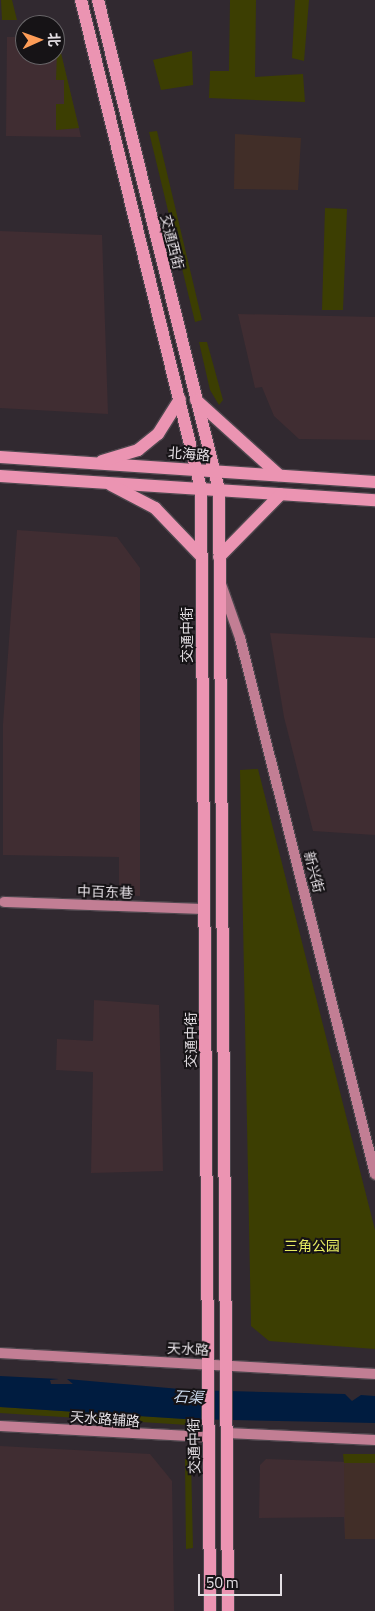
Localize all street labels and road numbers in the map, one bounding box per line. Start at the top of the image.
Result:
street label: 交通西街 [157,213,187,271]
street label: 北海路 [167,444,211,464]
street label: 交通中街 [179,607,195,663]
street label: 新兴街 [301,850,327,894]
street label: 中百东巷 [77,883,133,901]
street label: 交通中街 [183,1012,199,1068]
street label: 天水路 [167,1340,209,1358]
street label: 天水路辅路 [69,1408,141,1430]
street label: 交通中街 [185,1418,203,1474]

